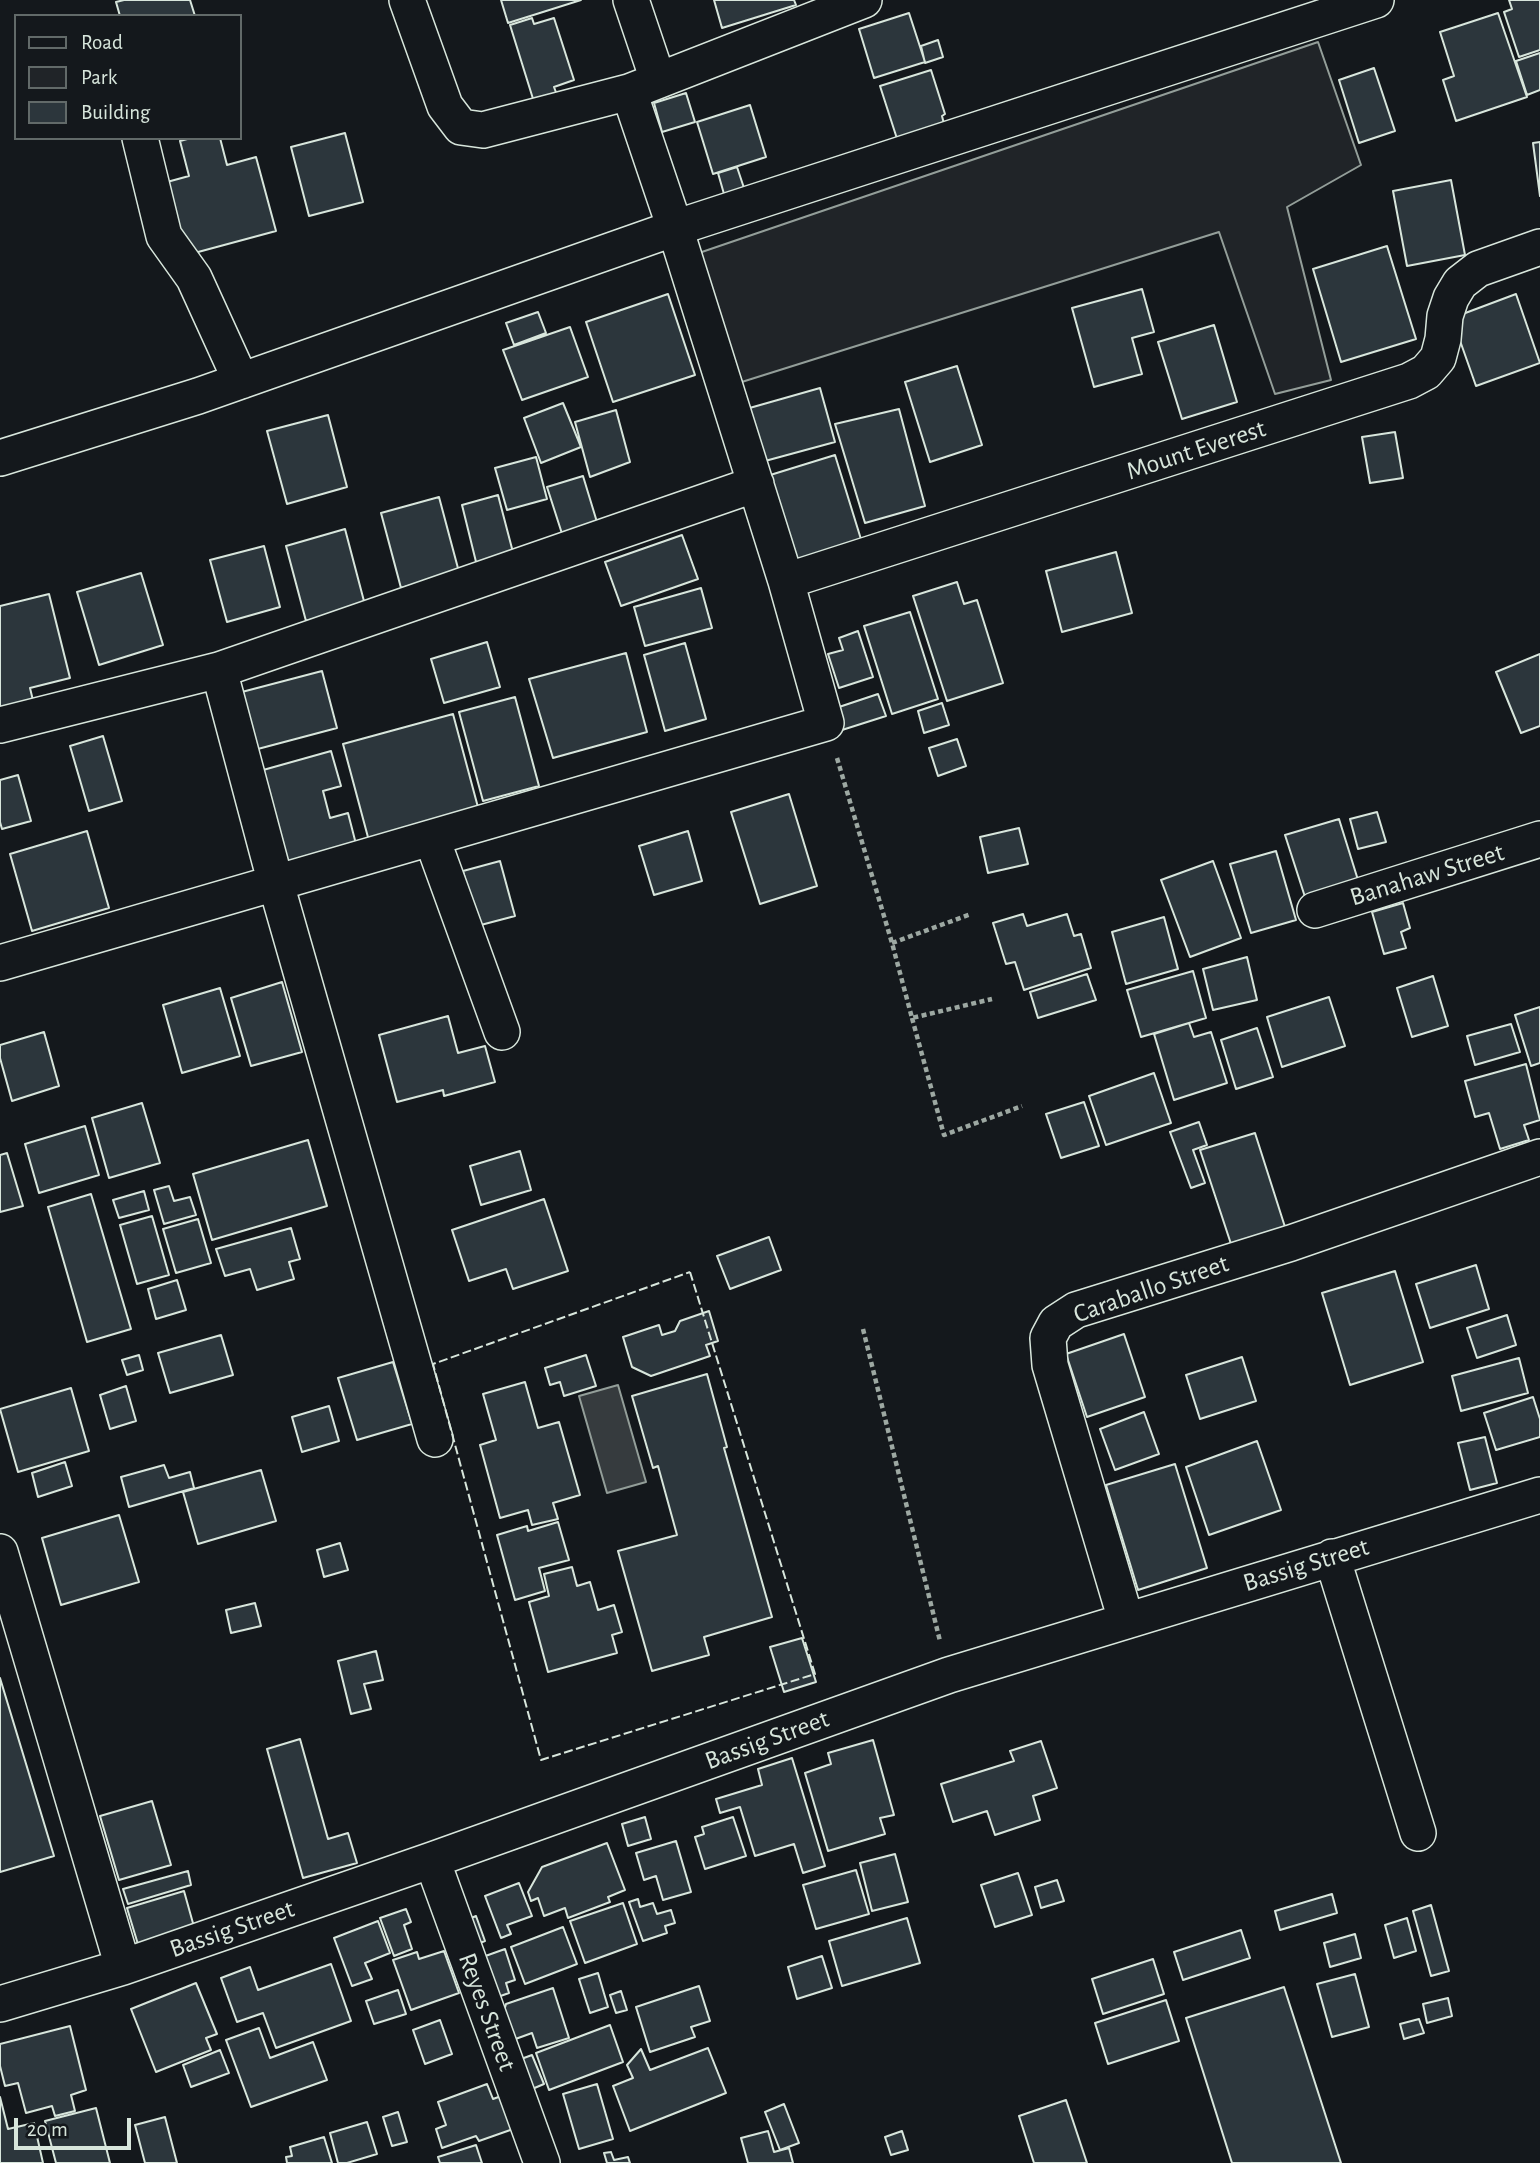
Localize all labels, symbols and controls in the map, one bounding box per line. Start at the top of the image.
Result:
legend [14,14,242,140]
text: Road [81,32,123,53]
text: Park [81,67,117,88]
text: Building [81,102,150,123]
street label: Mount Everest [1123,413,1269,487]
street label: Banahaw Street [1346,837,1508,913]
street label: Caraballo Street [1069,1248,1233,1330]
street label: Bassig Street [1239,1531,1373,1599]
street label: Bassig Street [701,1703,833,1777]
street label: Bassig Street [166,1893,298,1965]
street label: Reyes Street [451,1949,523,2075]
scale bar [18,2104,135,2148]
text: 20 m [27,2119,68,2140]

